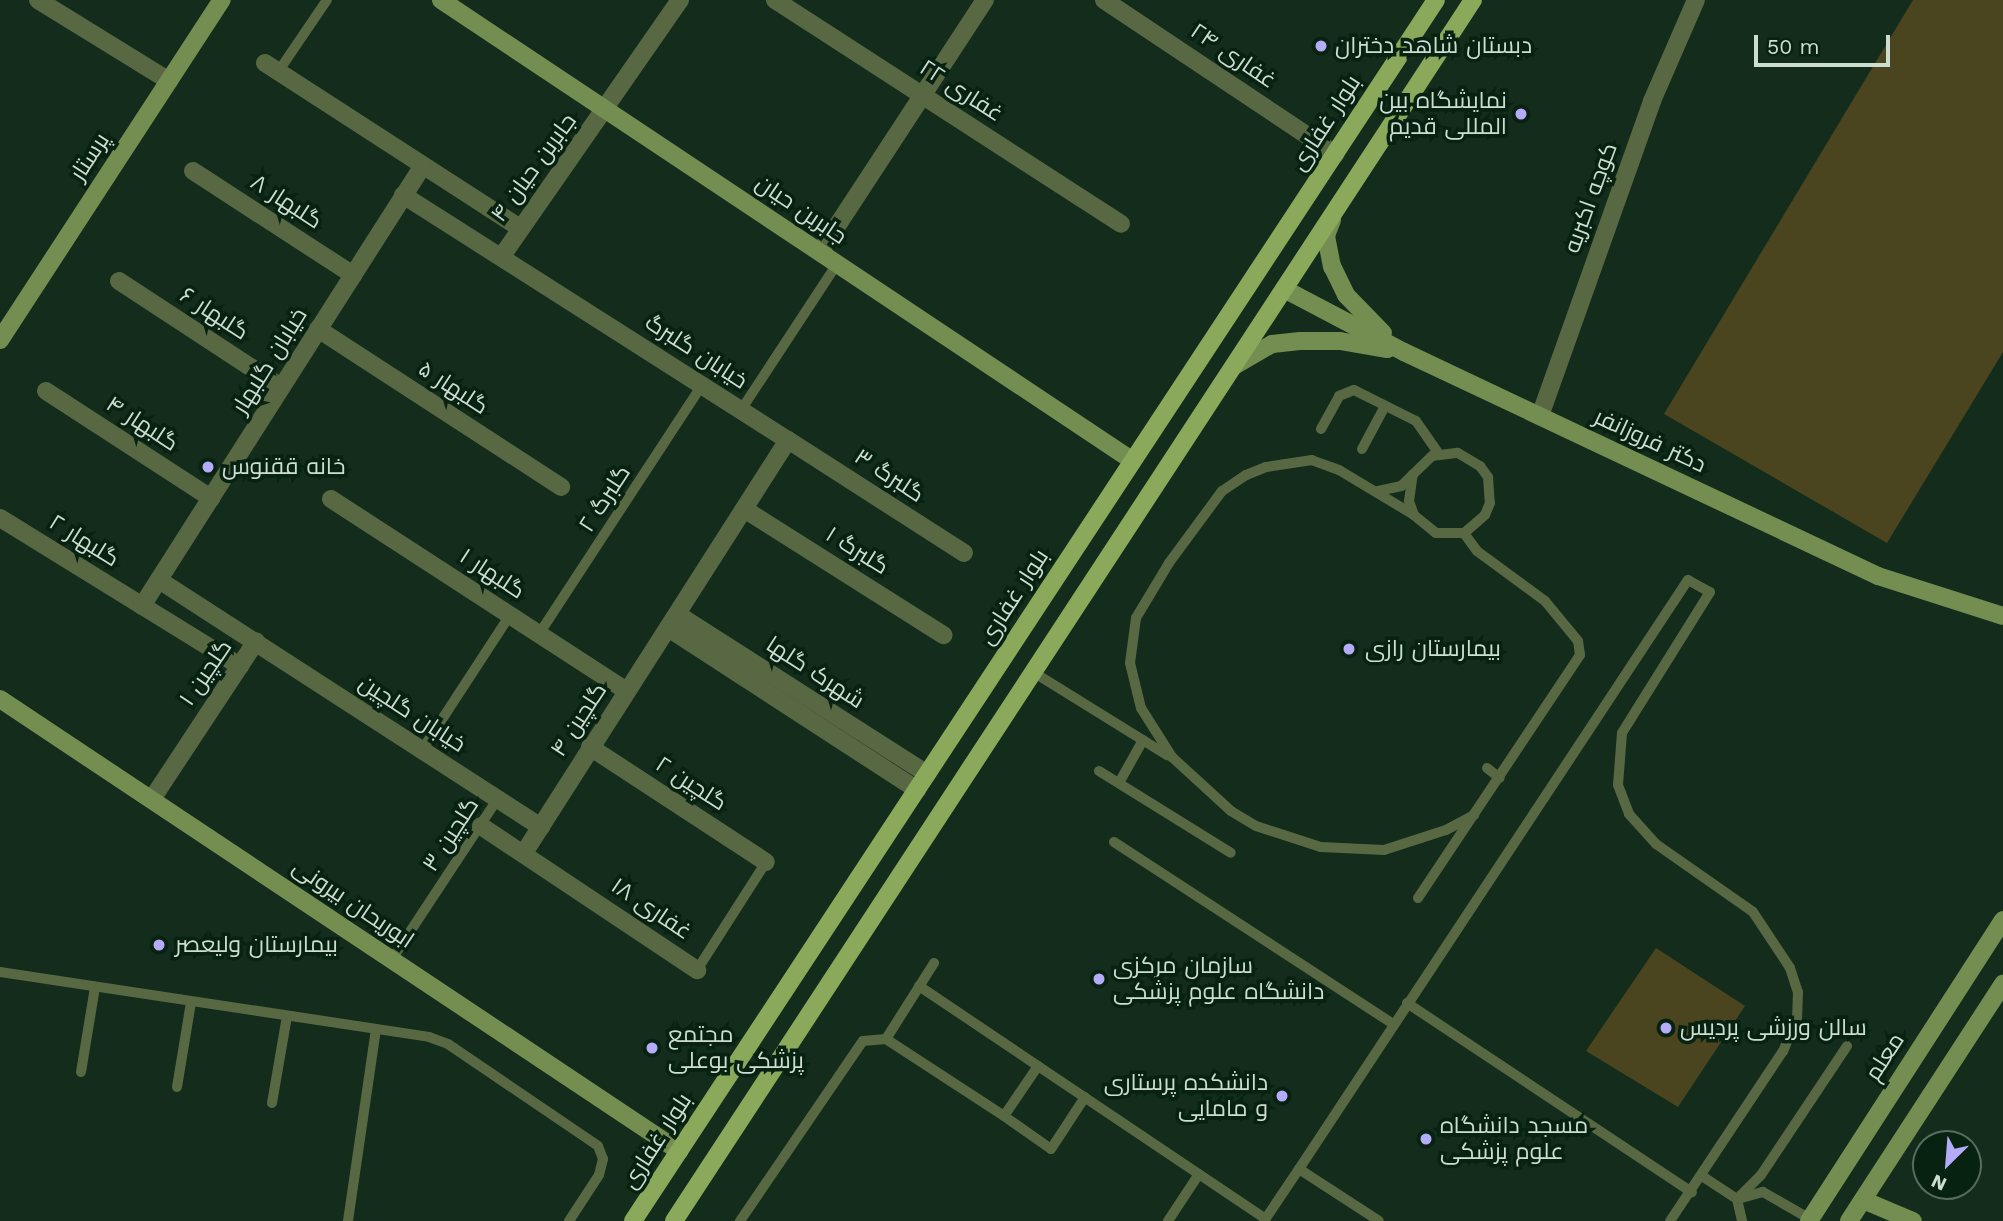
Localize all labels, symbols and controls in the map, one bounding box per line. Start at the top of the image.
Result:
street label: غفاری ۲۴ [1185,17,1281,95]
scale bar [1758,21,1895,65]
place label: دبستان شاهد دختران [1335,32,1532,60]
text: 50 m [1767,34,1819,59]
marker: دبستان شاهد دختران [1313,38,1329,54]
street label: غفاری ۲۲ [914,54,1008,128]
street label: بلوار غفاری [1285,70,1367,176]
place label: نمایشگاه بین المللی قدیم [1379,87,1507,141]
marker: نمایشگاه بین المللی قدیم [1513,106,1529,122]
street label: جابربن حیان ۴ [485,108,583,228]
street label: پرستار [64,128,116,186]
street label: کوچه اکبریه [1558,139,1624,257]
street label: گلبهار ۸ [245,169,327,235]
street label: جابربن حیان [750,169,852,251]
street label: گلبهار ۶ [175,282,253,346]
street label: خیابان گلبهار [227,303,313,419]
street label: خیابان گلبرگ [640,309,752,395]
street label: گلبهار ۵ [413,355,493,421]
street label: گلبهار ۴ [101,391,183,457]
street label: دکتر فروزانفر [1590,403,1710,479]
street label: گلبرگ ۳ [849,443,929,509]
place label: خانه ققنوس [222,453,345,481]
marker: خانه ققنوس [200,459,216,475]
street label: گلبرگ ۲ [573,460,637,538]
street label: گلبهار ۲ [44,509,124,573]
street label: گلبرگ ۱ [820,521,894,581]
street label: گلبهار ۱ [454,543,530,605]
street label: بلوار غفاری [973,544,1055,650]
street label: شهرک گلها [761,631,869,715]
street label: گلچین ۱ [174,635,238,711]
place label: بیمارستان رازی [1365,635,1501,663]
marker: بیمارستان رازی [1339,639,1359,659]
street label: خیابان گلچین [353,669,471,759]
street label: گلچین ۴ [545,678,613,762]
street label: گلچین ۲ [650,751,732,817]
street label: گلچین ۳ [417,793,485,877]
street label: ابوریحان بیرونی [287,853,419,955]
street label: غفاری ۱۸ [606,872,696,946]
place label: بیمارستان ولیعصر [175,931,338,959]
marker: بیمارستان ولیعصر [149,935,169,955]
place label: سازمان مرکزی دانشگاه علوم پزشکی [1113,952,1324,1006]
marker: سازمان مرکزی دانشگاه علوم پزشکی [1091,971,1107,987]
place label: سالن ورزشی پردیس [1680,1014,1867,1042]
marker: سالن ورزشی پردیس [1658,1020,1674,1036]
place label: مجتمع پزشکی بوعلی [668,1021,804,1075]
street label: معلم [1859,1028,1911,1086]
marker: مجتمع پزشکی بوعلی [642,1038,662,1058]
place label: دانشکده پرستاری و مامایی [1104,1069,1268,1123]
street label: بلوار غفاری [616,1088,698,1194]
marker: دانشکده پرستاری و مامایی [1274,1088,1290,1104]
place label: مسجد دانشگاه علوم پزشکی [1440,1112,1588,1166]
north arrow [1912,1130,1982,1200]
marker: مسجد دانشگاه علوم پزشکی [1418,1131,1434,1147]
text: N [1928,1169,1950,1196]

